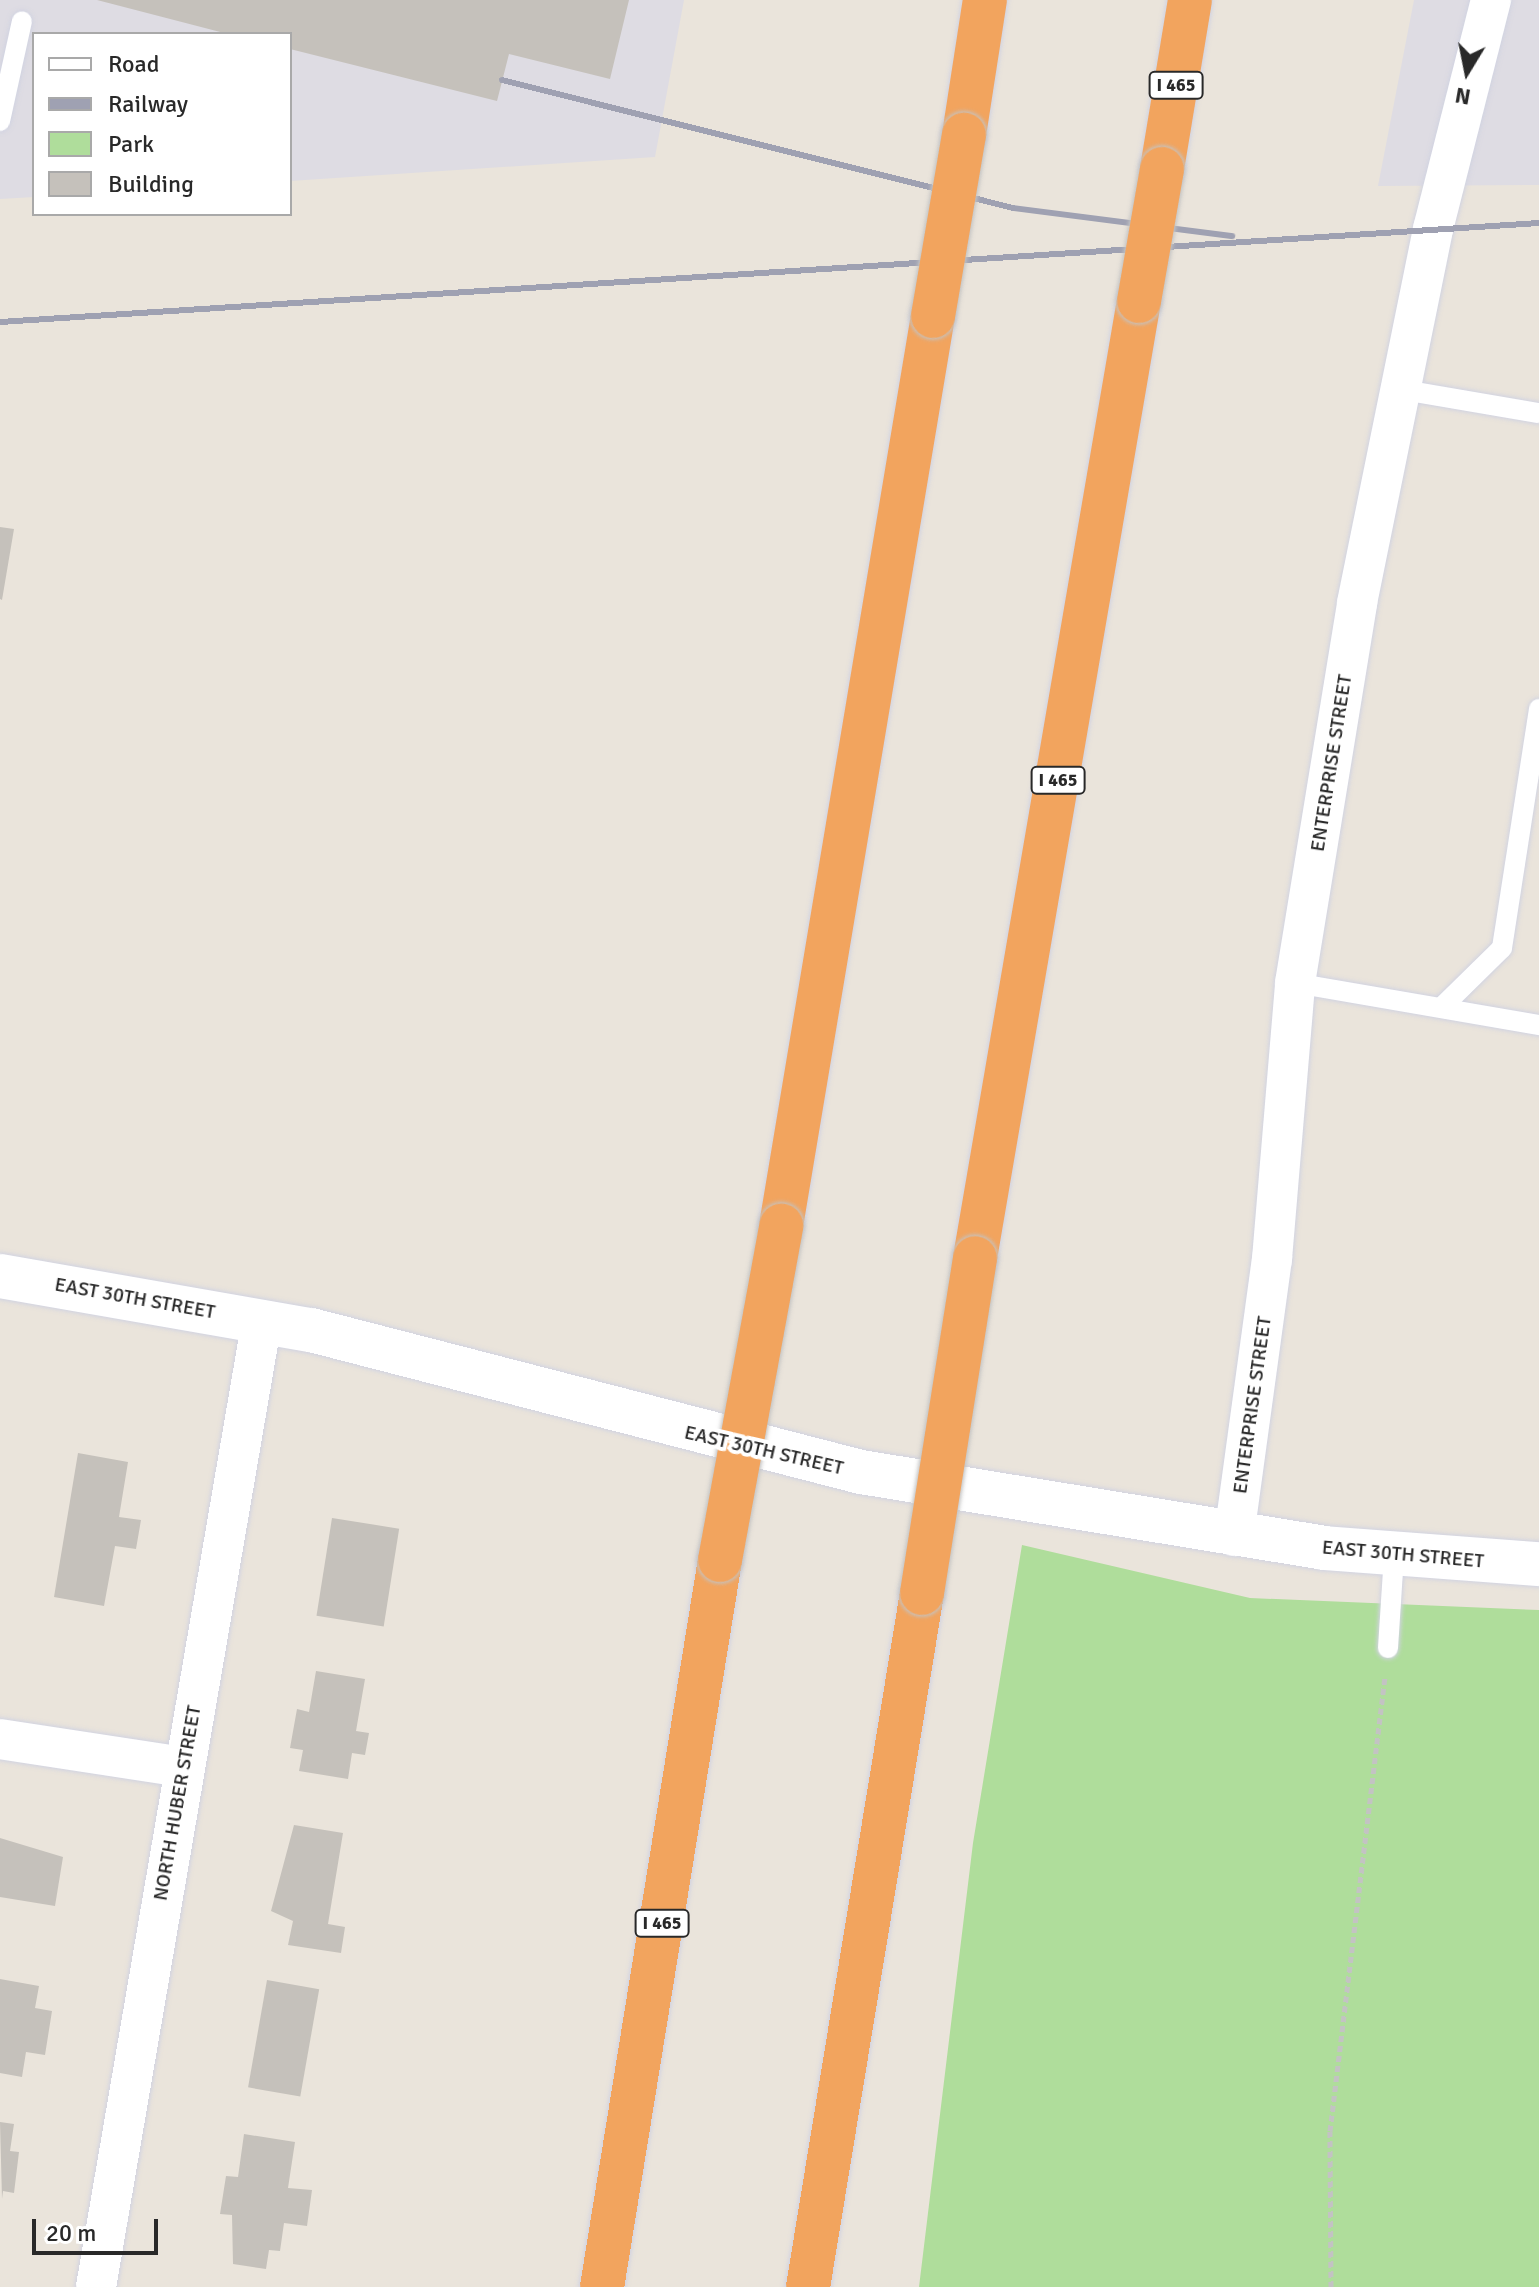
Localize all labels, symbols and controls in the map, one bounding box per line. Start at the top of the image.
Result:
legend [32,32,292,216]
north arrow [1427,32,1507,112]
text: Road [108,49,159,79]
road number: I 465 [1148,71,1204,99]
text: N [1453,82,1473,111]
text: Railway [108,89,188,119]
text: Park [108,129,154,159]
text: Building [108,169,194,199]
street label: ENTERPRISE STREET [1305,673,1357,853]
road number: I 465 [1030,766,1086,794]
street label: EAST 30TH STREET [53,1272,217,1324]
street label: ENTERPRISE STREET [1228,1315,1276,1495]
street label: EAST 30TH STREET [682,1420,846,1480]
street label: EAST 30TH STREET [1321,1535,1485,1573]
street label: NORTH HUBER STREET [148,1703,206,1903]
road number: I 465 [634,1909,690,1937]
scale bar [36,2203,162,2253]
text: 20 m [46,2218,96,2248]

